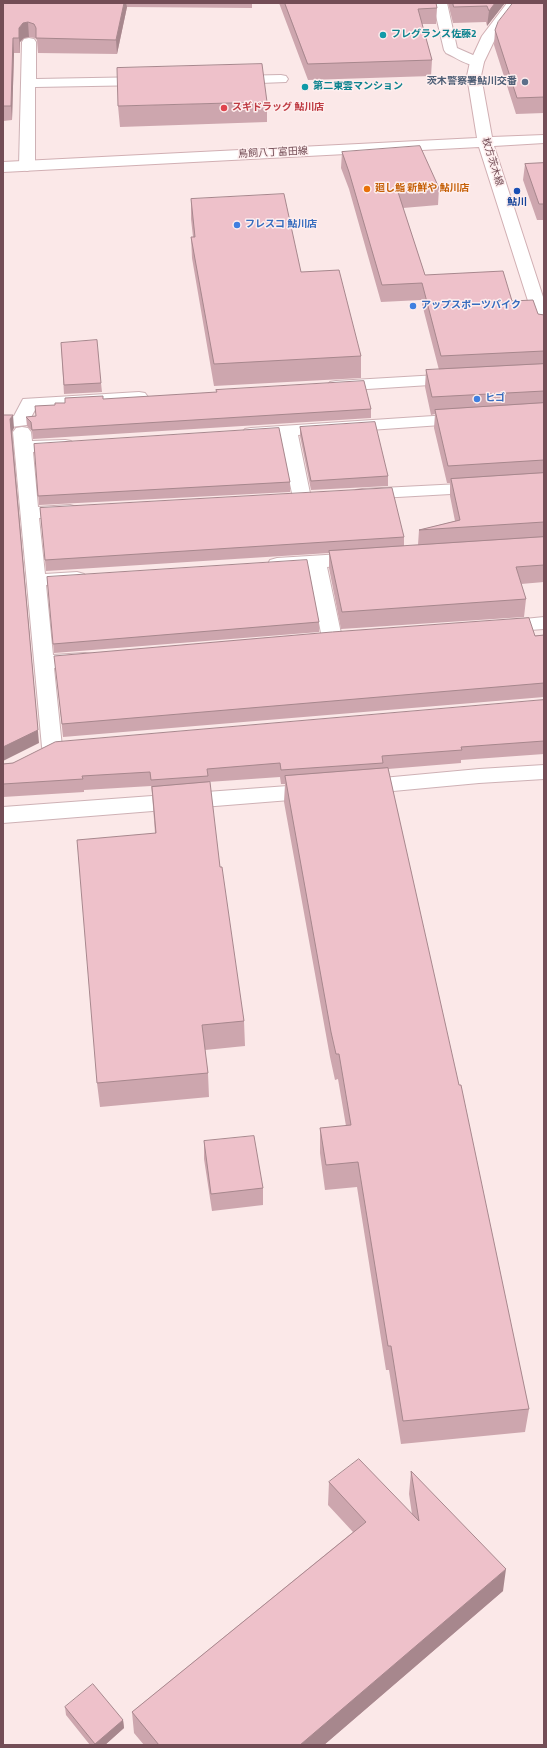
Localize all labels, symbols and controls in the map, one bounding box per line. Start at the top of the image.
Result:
place label: フレグランス佐藤2 [391,29,477,41]
marker: フレグランス佐藤2 [378,30,388,40]
place label: 茨木警察署鮎川交番 [427,76,517,88]
marker: 茨木警察署鮎川交番 [520,77,530,87]
place label: 第二東雲マンション [313,81,403,93]
marker: 第二東雲マンション [300,82,310,92]
place label: スギドラッグ 鮎川店 [232,102,324,114]
marker: スギドラッグ 鮎川店 [219,103,229,113]
street label: 枚方茨木線 [479,136,505,188]
street label: 鳥飼八丁富田線 [238,145,308,161]
place label: 廻し鮨 新鮮や 鮎川店 [375,183,469,195]
marker: 廻し鮨 新鮮や 鮎川店 [362,184,372,194]
marker: 鮎川 [512,186,522,196]
place label: 鮎川 [507,197,527,209]
place label: フレスコ 鮎川店 [245,219,317,231]
marker: フレスコ 鮎川店 [232,220,242,230]
place label: アップスポーツバイク [421,300,521,312]
marker: アップスポーツバイク [408,301,418,311]
place label: ヒゴ [485,393,505,405]
marker: ヒゴ [472,394,482,404]

